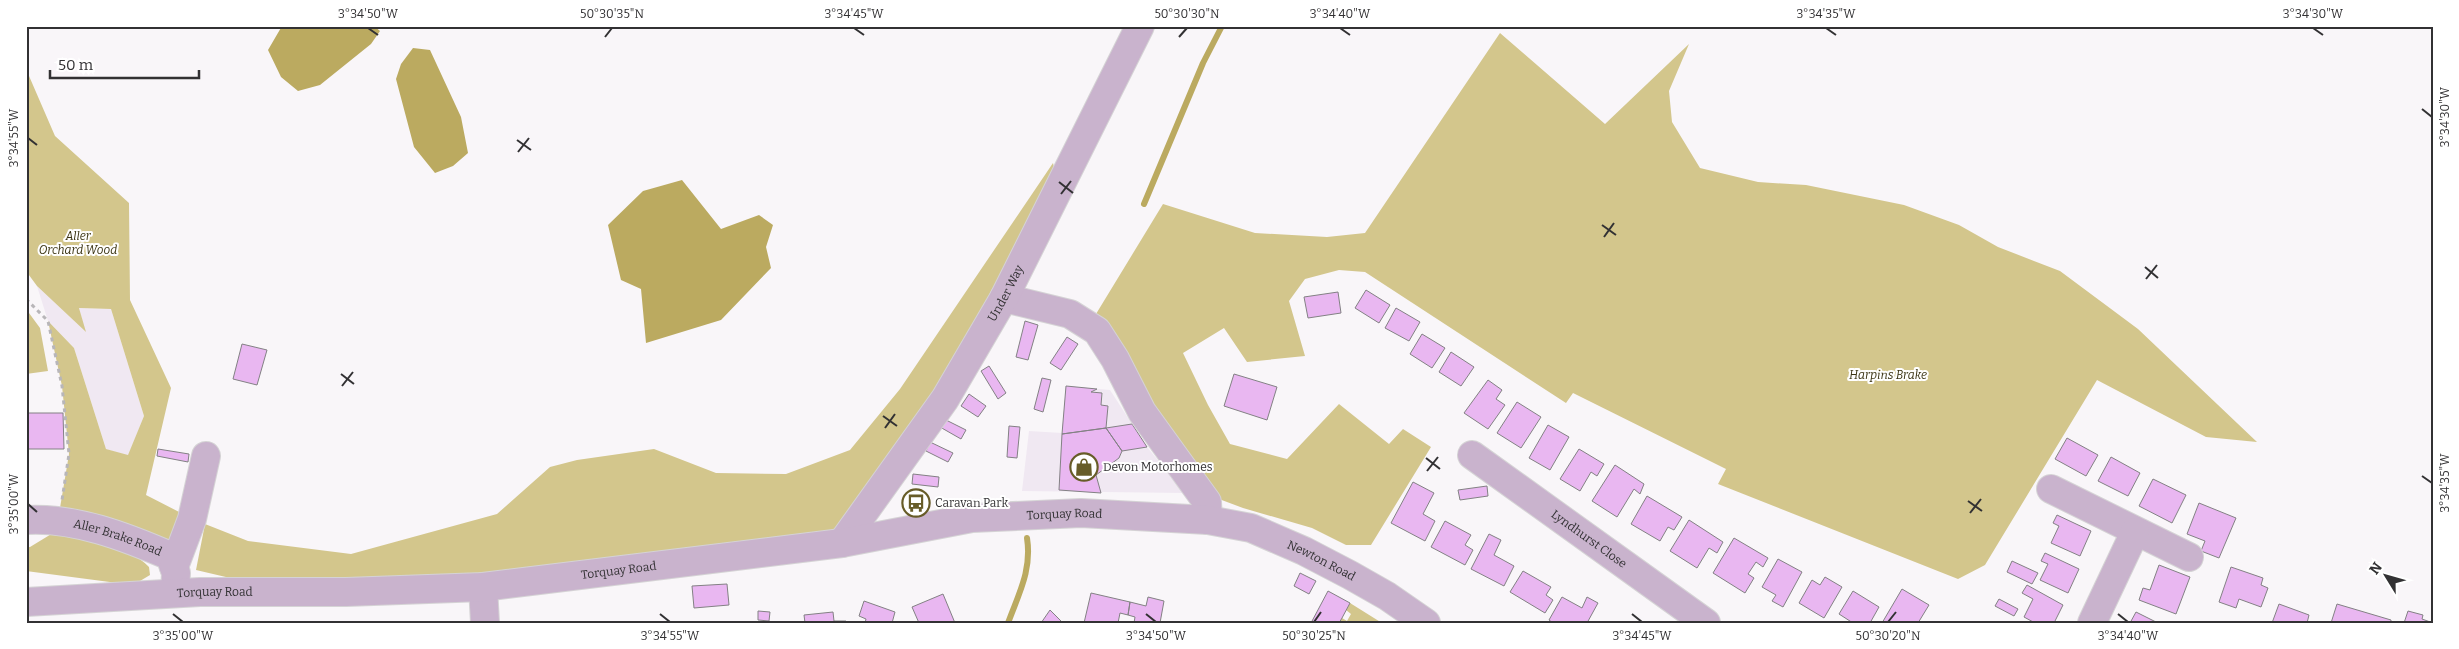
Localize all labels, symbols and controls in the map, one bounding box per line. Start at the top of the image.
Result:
text: 3°34'50"W [338,7,399,21]
text: 50°30'35"N [580,7,644,21]
text: 3°34'45"W [824,7,884,21]
text: 50°30'30"N [1154,7,1220,21]
text: 3°34'40"W [1310,7,1371,21]
text: 3°34'35"W [1797,7,1856,21]
text: 3°34'30"W [2283,7,2344,21]
scale bar [50,48,199,80]
text: 50 m [58,56,94,74]
text: 3°34'30"W [2438,86,2452,147]
text: 3°34'55"W [7,108,21,167]
park label: Aller Orchard Wood [39,229,117,257]
street label: Under Way [985,262,1027,324]
park label: Harpins Brake [1849,368,1927,382]
shop icon: Devon Motorhomes [1069,452,1099,482]
text: 3°34'35"W [2438,453,2452,513]
place label: Devon Motorhomes [1103,460,1213,474]
text: 3°35'00"W [7,473,21,534]
bus stop icon: Caravan Park [901,488,931,518]
place label: Caravan Park [935,496,1008,510]
street label: Torquay Road [1026,506,1103,522]
street label: Lyndhurst Close [1548,507,1630,571]
street label: Aller Brake Road [72,517,164,559]
street label: Newton Road [1285,538,1358,584]
north arrow [2362,552,2412,602]
street label: Torquay Road [580,559,657,582]
text: N [2366,559,2386,578]
street label: Torquay Road [176,585,253,600]
text: 3°35'00"W [153,629,214,643]
text: 3°34'55"W [641,629,700,643]
text: 3°34'50"W [1126,629,1187,643]
text: 50°30'25"N [1282,629,1346,643]
text: 3°34'45"W [1612,629,1672,643]
text: 50°30'20"N [1856,629,1921,643]
text: 3°34'40"W [2098,629,2159,643]

